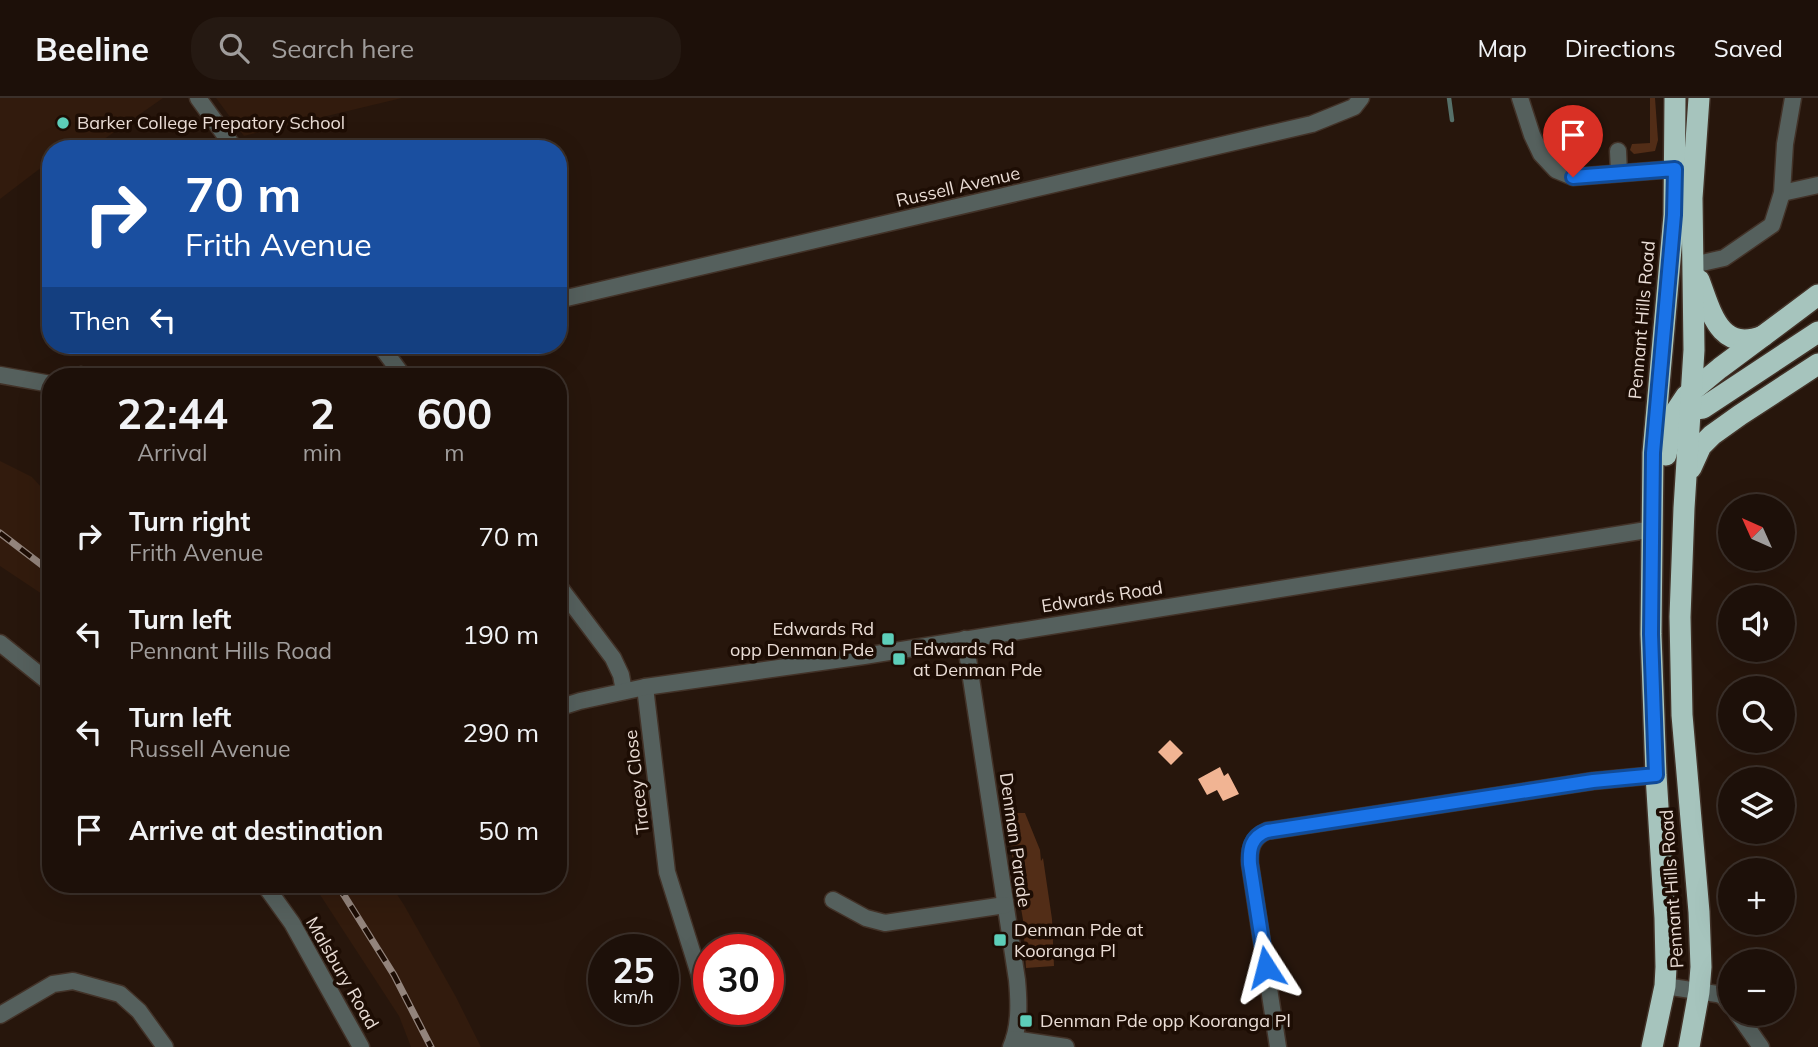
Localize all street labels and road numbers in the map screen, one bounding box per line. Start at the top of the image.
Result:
street label: Russell Avenue [894,161,1022,212]
street label: Pennant Hills Road [1623,240,1660,400]
street label: Edwards Road [1040,576,1164,617]
street label: Tracey Close [619,729,654,836]
street label: Denman Parade [995,771,1036,909]
street label: Pennant Hills Road [1654,809,1689,969]
street label: Malsbury Road [301,912,384,1033]

